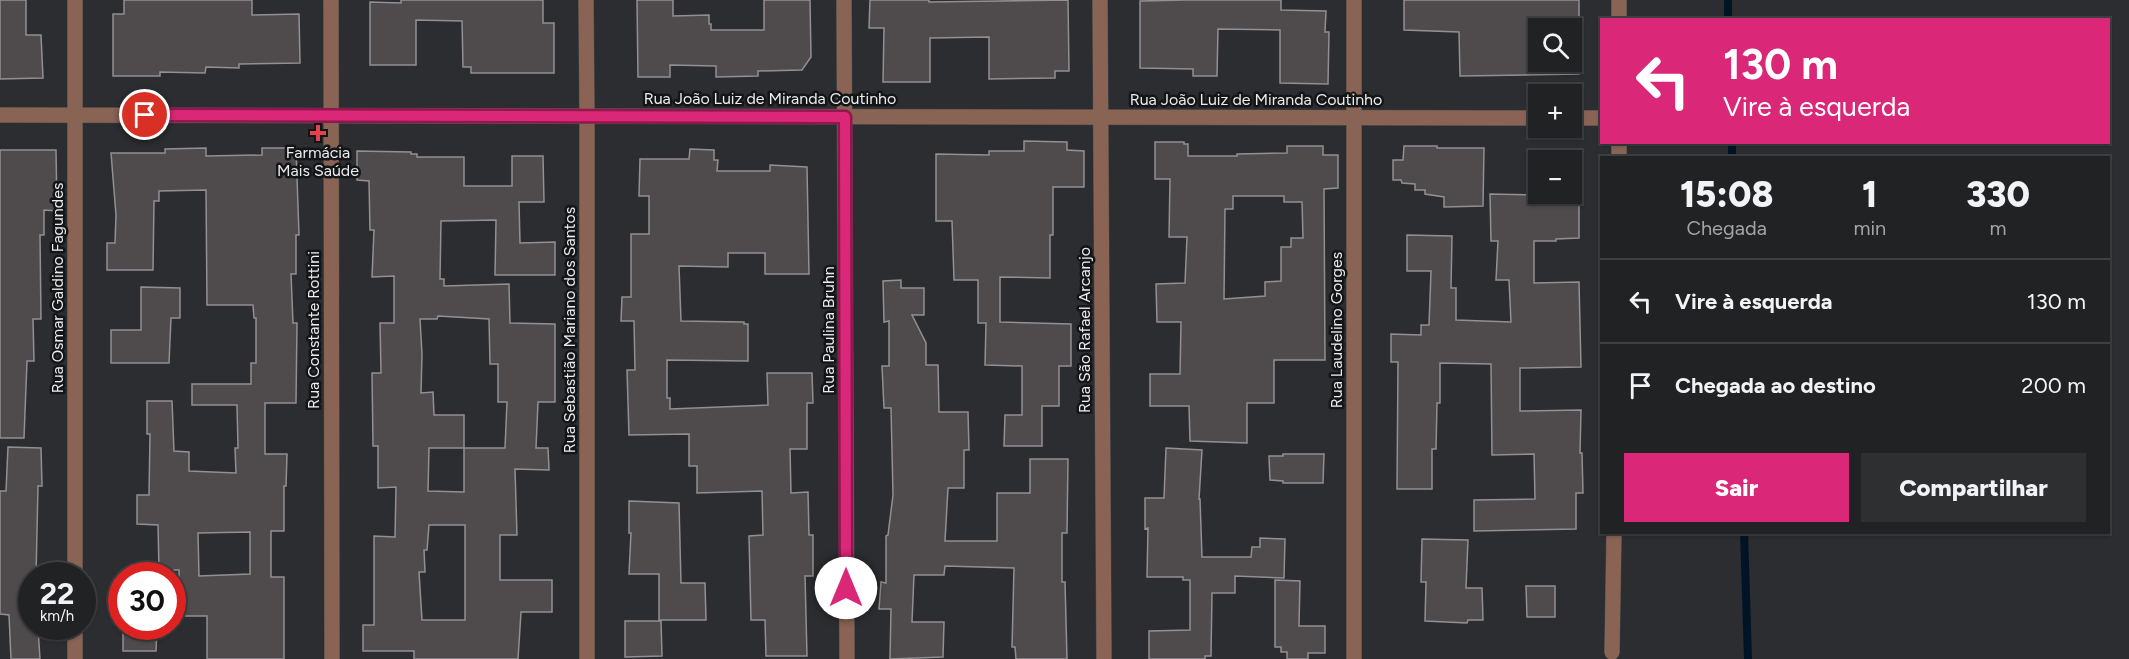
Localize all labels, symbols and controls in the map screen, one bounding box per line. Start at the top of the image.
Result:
map controls [1528,18,1582,204]
button: search [1528,18,1582,72]
text: 130 m [1723,39,1838,90]
icon: left [1624,42,1702,120]
button: + [1528,84,1582,138]
pin [119,89,170,140]
street label: Rua João Luiz de Miranda Coutinho [644,89,896,108]
street label: Rua João Luiz de Miranda Coutinho [1130,90,1382,109]
text: Vire à esquerda [1723,90,1910,123]
icon: arrive [128,98,161,131]
marker: Farmácia Mais Saúde [311,126,325,140]
place label: Farmácia Mais Saúde [277,143,359,180]
button: − [1528,150,1582,204]
text: 15:08 [1680,173,1773,216]
text: 1 [1862,173,1877,216]
text: 330 [1966,173,2030,216]
street label: Rua Osmar Galdino Fagundes [48,183,67,393]
street label: Rua Sebastião Mariano dos Santos [560,207,579,453]
text: Chegada [1687,216,1767,240]
text: min [1853,216,1886,240]
text: m [1990,216,2007,240]
street label: Rua São Rafael Arcanjo [1075,247,1094,413]
street label: Rua Constante Rottini [304,251,323,409]
street label: Rua Laudelino Gorges [1327,252,1346,408]
street label: Rua Paulina Bruhn [819,266,838,394]
icon: left [1624,285,1657,318]
text: Vire à esquerda [1675,288,1833,315]
text: 130 m [2027,288,2086,315]
icon: arrive [1624,369,1657,402]
text: Chegada ao destino [1675,372,1876,399]
text: 200 m [2021,372,2086,399]
button: Sair [1624,453,1849,522]
button: Compartilhar [1861,453,2086,522]
position arrow [814,556,878,620]
speed limit sign: 30 [108,562,186,640]
text: 22 [40,575,74,612]
text: km/h [40,607,74,625]

